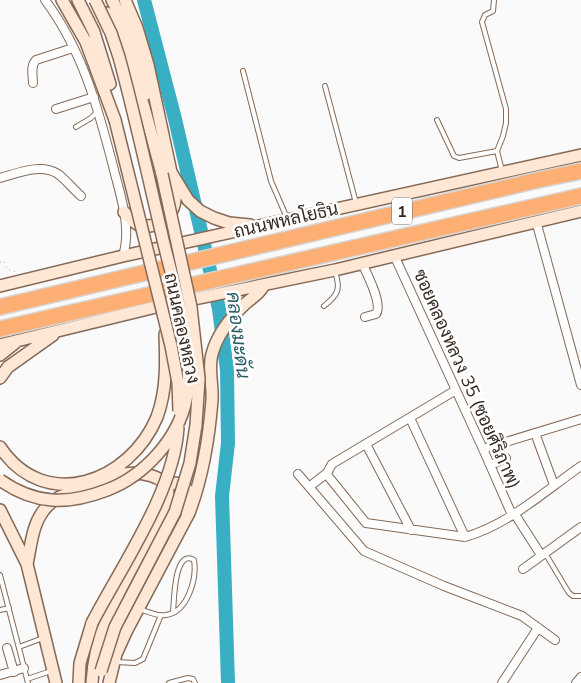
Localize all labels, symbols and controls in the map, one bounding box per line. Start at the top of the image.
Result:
street label: ถนนพหลโยธิน [231,195,341,244]
road number: 1 [392,198,412,225]
street label: ซอยคลองหลวง 35 (ซอยศิริภาพ) [408,266,526,492]
street label: ถนนคลองหลวง [159,270,205,386]
water label: คลองมะดัน [220,290,256,380]

